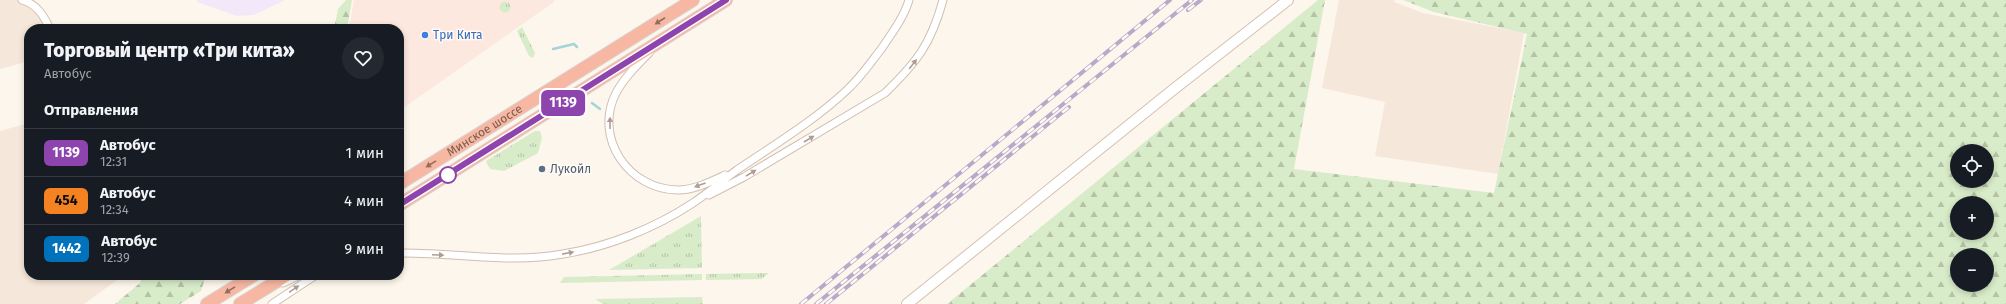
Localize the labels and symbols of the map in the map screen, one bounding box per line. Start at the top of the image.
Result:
one-way arrow [655,17,665,25]
place label: Три Кита [433,28,482,42]
marker: Три Кита [420,30,430,40]
one-way arrow [908,58,917,69]
line badge: 1139 [535,90,591,116]
street label: Минское шоссе [444,102,525,159]
one-way arrow [607,116,613,129]
one-way arrow [803,136,814,143]
one-way arrow [425,161,437,168]
place label: Лукойл [550,162,591,176]
marker: Лукойл [537,164,547,174]
unlabelled marker [439,166,457,184]
one-way arrow [746,169,756,177]
one-way arrow [693,183,705,189]
one-way arrow [561,250,574,256]
one-way arrow [432,252,444,259]
one-way arrow [289,285,299,293]
one-way arrow [225,286,236,293]

